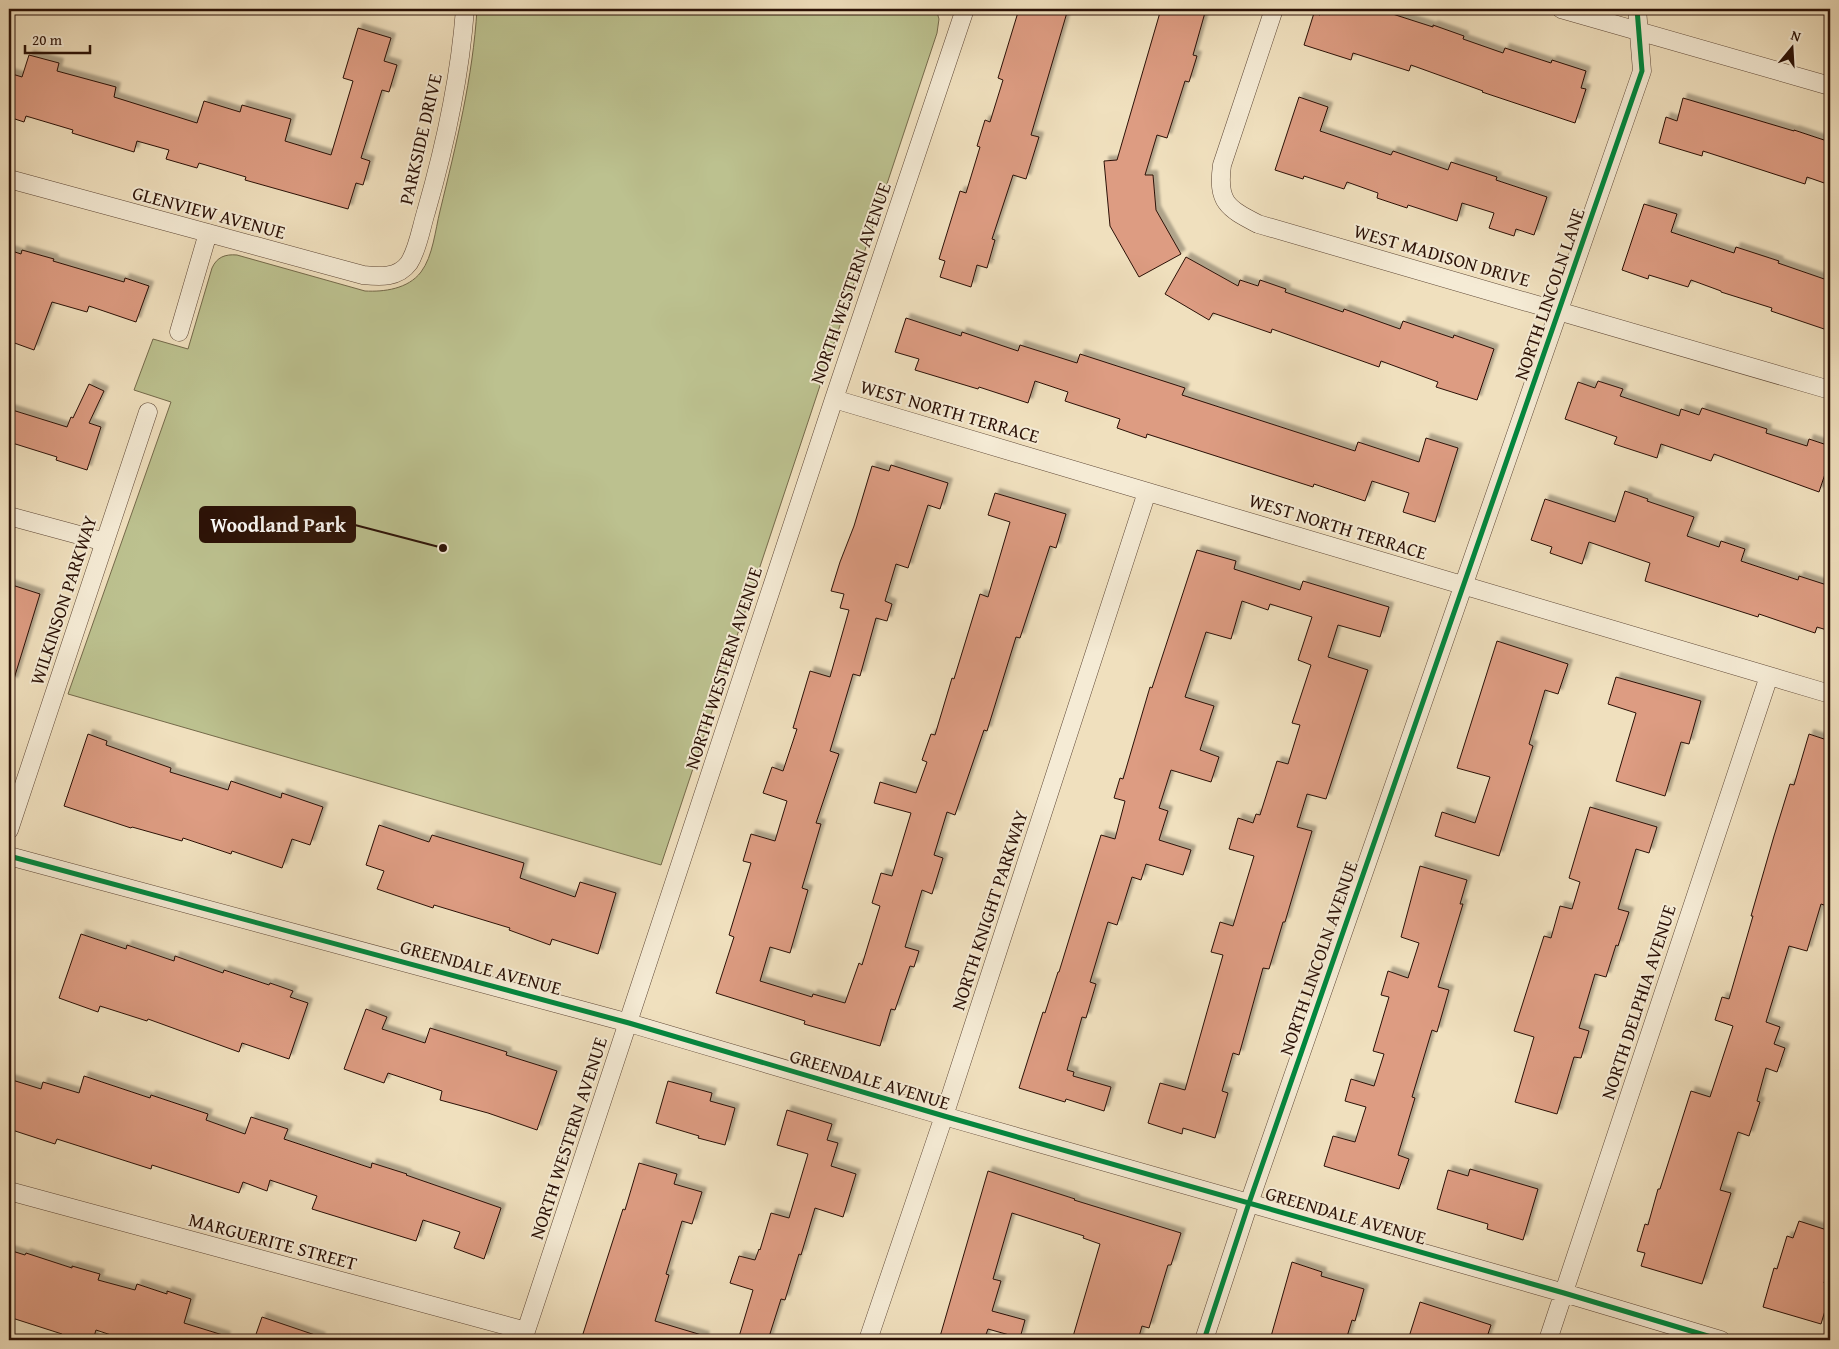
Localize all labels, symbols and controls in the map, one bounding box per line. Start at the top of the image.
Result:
scale bar [25,22,90,54]
north arrow [1766,22,1816,72]
text: N [1788,25,1804,47]
text: 20 m [32,29,63,50]
street label: PARKSIDE DRIVE [391,70,449,207]
street label: GLENVIEW AVENUE [129,178,289,246]
street label: NORTH WESTERN AVENUE [802,178,898,388]
street label: NORTH LINCOLN LANE [1506,204,1592,384]
street label: WEST MADISON DRIVE [1351,216,1534,294]
street label: WEST NORTH TERRACE [857,372,1043,450]
street label: WEST NORTH TERRACE [1245,486,1431,567]
callout: Woodland Park [200,507,355,542]
text: Woodland Park [210,510,346,539]
street label: WILKINSON PARKWAY [22,511,104,688]
street label: NORTH WESTERN AVENUE [677,563,769,773]
street label: NORTH KNIGHT PARKWAY [943,806,1035,1014]
street label: NORTH LINCOLN AVENUE [1272,857,1365,1059]
street label: NORTH DELPHIA AVENUE [1593,901,1683,1103]
street label: GREENDALE AVENUE [397,932,565,1002]
street label: NORTH WESTERN AVENUE [522,1033,614,1243]
street label: GREENDALE AVENUE [787,1041,954,1117]
street label: GREENDALE AVENUE [1262,1179,1430,1251]
street label: MARGUERITE STREET [186,1205,361,1277]

